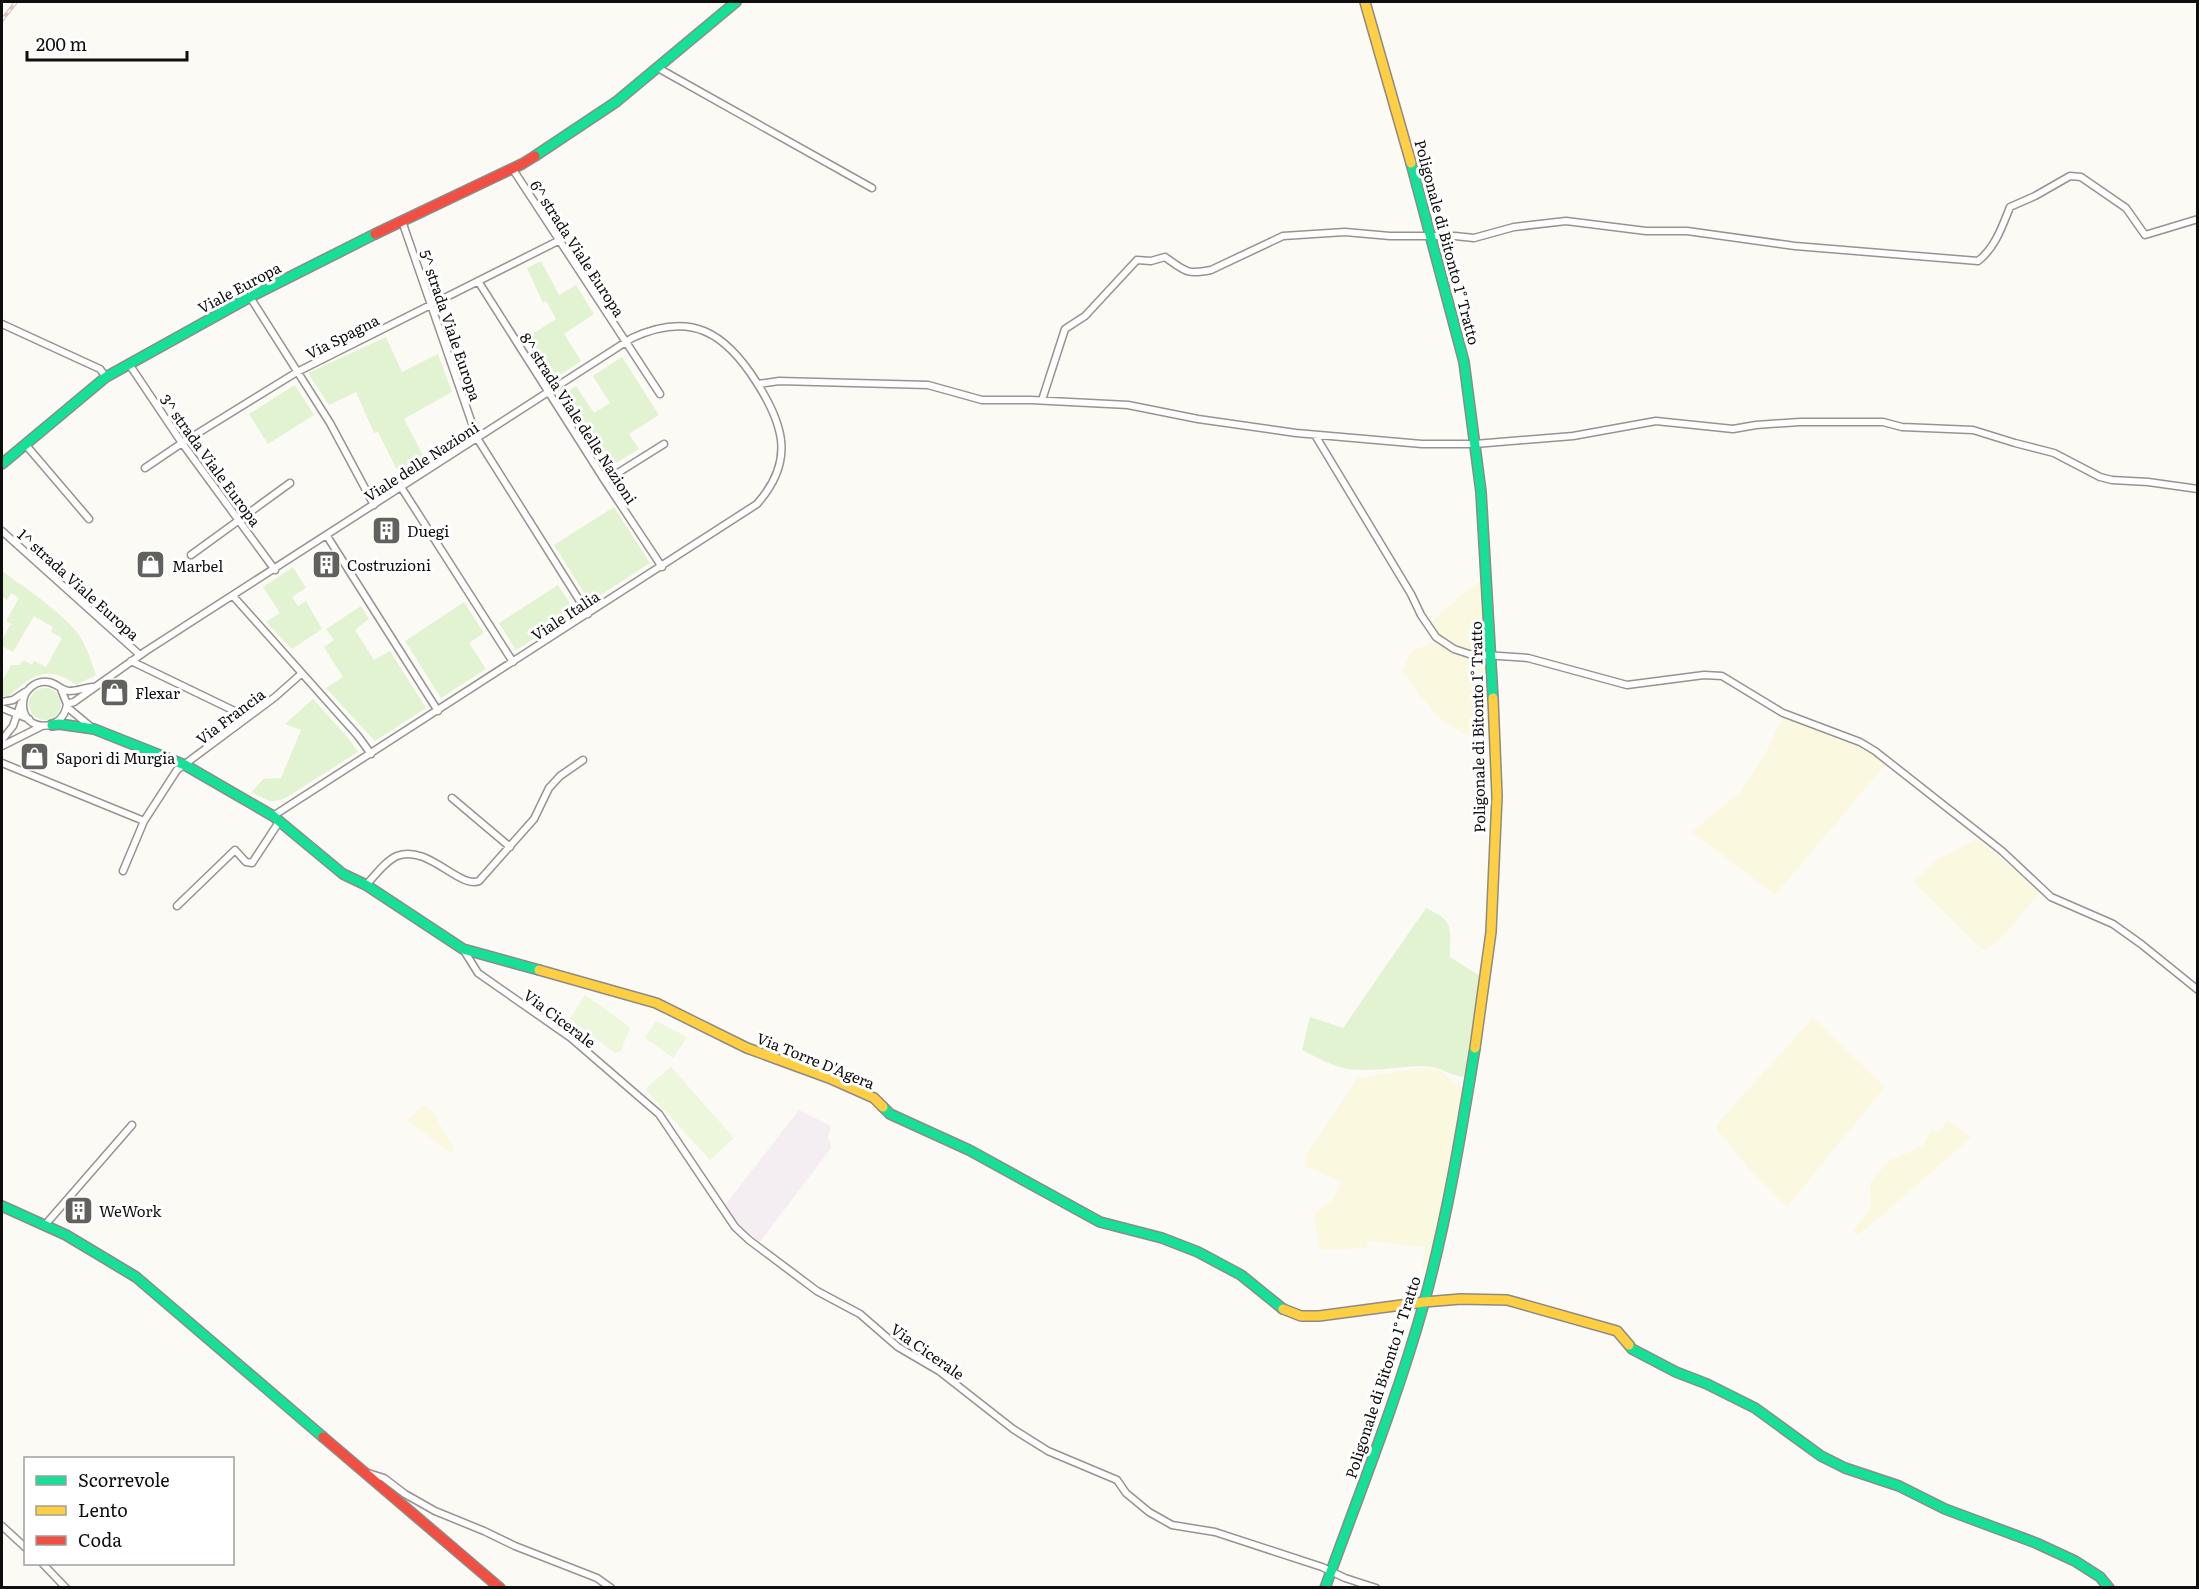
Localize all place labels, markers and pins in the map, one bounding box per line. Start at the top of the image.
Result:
building icon: Duegi [370,514,402,546]
place label: Duegi [407,519,449,542]
building icon: Costruzioni [310,548,342,580]
shop icon: Marbel [135,549,167,581]
place label: Costruzioni [347,553,431,576]
place label: Marbel [172,554,223,577]
shop icon: Flexar [98,676,130,708]
place label: Flexar [135,681,180,704]
shop icon: Sapori di Murgia [19,741,51,773]
place label: Sapori di Murgia [56,746,176,769]
building icon: WeWork [62,1194,94,1226]
place label: WeWork [99,1199,162,1222]

